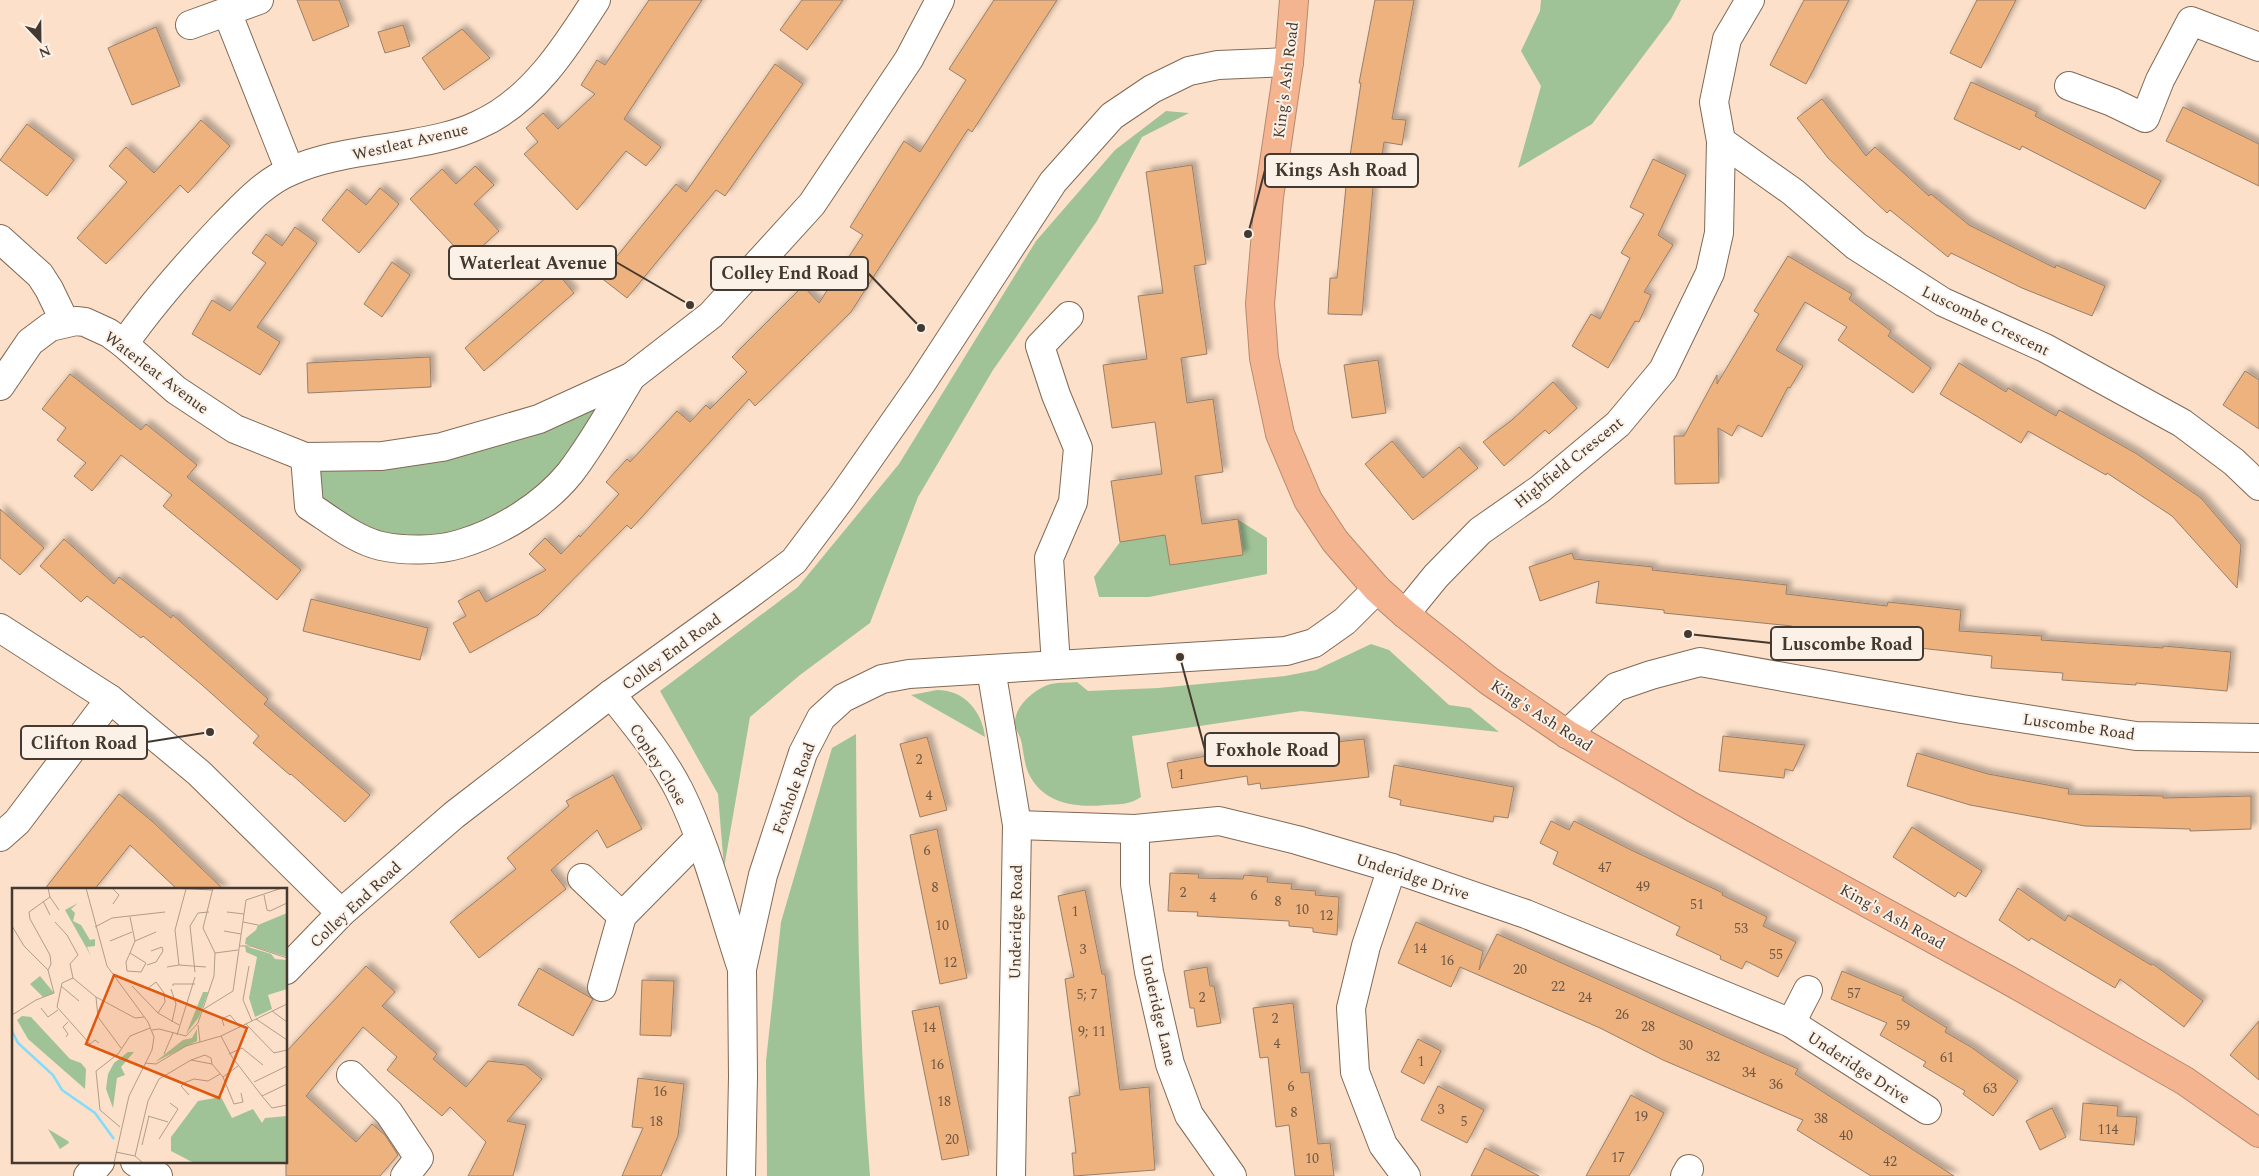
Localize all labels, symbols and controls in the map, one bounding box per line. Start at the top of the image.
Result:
north arrow [15,15,65,65]
street label: King's Ash Road [1267,20,1305,140]
text: N [35,40,54,63]
street label: Westleat Avenue [350,117,471,167]
callout: Kings Ash Road [1265,154,1418,187]
text: Kings Ash Road [1275,157,1408,184]
callout: Waterleat Avenue [449,246,616,279]
text: Waterleat Avenue [459,250,607,277]
callout: Colley End Road [711,257,868,290]
text: Colley End Road [721,260,859,287]
street label: Luscombe Crescent [1918,279,2054,362]
street label: Waterleat Avenue [99,325,214,420]
street label: Highfield Crescent [1509,411,1629,514]
street label: Colley End Road [617,607,726,696]
callout: Luscombe Road [1771,627,1923,660]
text: Luscombe Road [1781,631,1913,658]
street label: King's Ash Road [1486,674,1597,758]
street label: Luscombe Road [2021,707,2136,747]
street label: Copley Close [623,719,693,810]
callout: Clifton Road [21,726,147,759]
text: Clifton Road [31,730,138,757]
callout: Foxhole Road [1205,733,1339,766]
text: Foxhole Road [1215,737,1329,764]
street label: Foxhole Road [766,739,822,838]
house number: 2 [916,749,923,770]
house number: 1 [1178,764,1185,785]
house number: 4 [926,785,933,806]
house number: 6 [924,840,931,861]
street label: Underidge Drive [1353,847,1473,907]
street label: Colley End Road [304,856,407,954]
house number: 47 [1598,857,1612,878]
street label: Underidge Road [1003,864,1029,980]
house number: 49 [1636,876,1650,897]
house number: 8 [932,877,939,898]
street label: King's Ash Road [1835,878,1950,956]
house number: 2 [1180,882,1187,903]
house number: 6 [1251,885,1258,906]
house number: 4 [1210,887,1217,908]
inset map [12,888,288,1164]
house number: 8 [1275,891,1282,912]
house number: 51 [1690,894,1704,915]
house number: 10 [1295,899,1309,920]
house number: 1 [1072,901,1079,922]
house number: 12 [1319,905,1333,926]
house number: 10 [935,915,949,936]
house number: 53 [1734,918,1748,939]
house number: 14 [1413,938,1427,959]
house number: 3 [1080,939,1087,960]
house number: 55 [1769,944,1783,965]
house number: 16 [1440,950,1454,971]
house number: 12 [943,952,957,973]
street label: Underidge Lane [1133,952,1183,1069]
house number: 20 [1513,959,1527,980]
house number: 22 [1551,976,1565,997]
house number: 57 [1847,983,1861,1004]
house number: 5; 7 [1077,984,1098,1005]
house number: 2 [1199,987,1206,1008]
house number: 24 [1578,987,1592,1008]
house number: 26 [1615,1004,1629,1025]
house number: 2 [1272,1008,1279,1029]
house number: 59 [1896,1015,1910,1036]
house number: 28 [1641,1016,1655,1037]
house number: 14 [922,1017,936,1038]
house number: 9; 11 [1078,1021,1106,1042]
street label: Underidge Drive [1802,1026,1915,1110]
house number: 4 [1274,1033,1281,1054]
house number: 30 [1679,1035,1693,1056]
house number: 32 [1706,1046,1720,1067]
house number: 61 [1940,1047,1954,1068]
house number: 1 [1418,1051,1425,1072]
house number: 16 [930,1054,944,1075]
house number: 34 [1742,1062,1756,1083]
house number: 36 [1769,1074,1783,1095]
house number: 6 [1288,1076,1295,1097]
house number: 63 [1983,1078,1997,1099]
house number: 16 [653,1081,667,1102]
house number: 18 [937,1091,951,1112]
house number: 3 [1438,1099,1445,1120]
house number: 8 [1291,1102,1298,1123]
house number: 19 [1634,1106,1648,1127]
house number: 38 [1814,1108,1828,1129]
house number: 18 [649,1111,663,1132]
house number: 5 [1461,1111,1468,1132]
house number: 114 [2098,1119,2119,1140]
house number: 40 [1839,1125,1853,1146]
house number: 20 [945,1129,959,1150]
house number: 17 [1611,1147,1625,1168]
house number: 10 [1305,1148,1319,1169]
house number: 42 [1883,1151,1897,1172]

